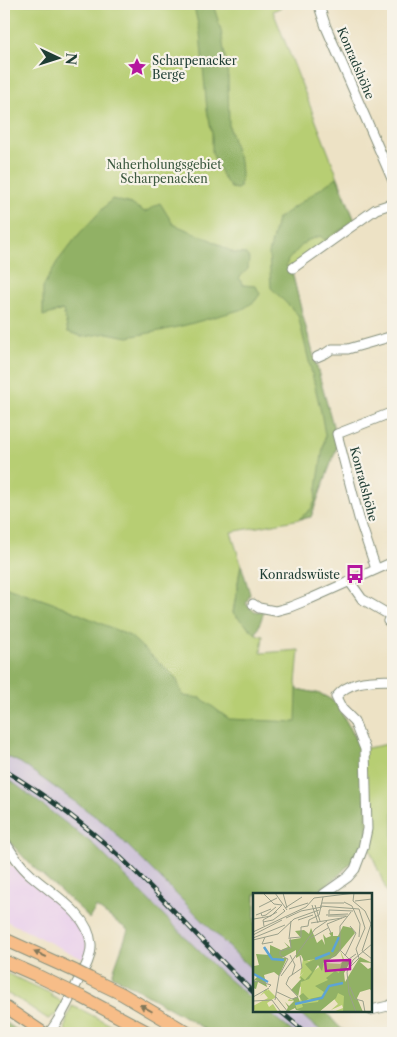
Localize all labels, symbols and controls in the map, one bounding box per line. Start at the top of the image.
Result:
street label: Konradshöhe [334,25,378,102]
north arrow [32,32,82,82]
text: N [62,52,80,66]
place label: Scharpenacker Berge [152,53,237,82]
place icon: Scharpenacker Berge [126,56,148,78]
park label: Naherholungsgebiet Scharpenacken [107,157,222,186]
street label: Konradshöhe [347,445,381,523]
bus stop icon: Konradswüste [344,563,366,585]
place label: Konradswüste [259,567,340,582]
inset map [253,893,372,1012]
one-way arrow [33,950,47,958]
one-way arrow [140,1004,153,1013]

